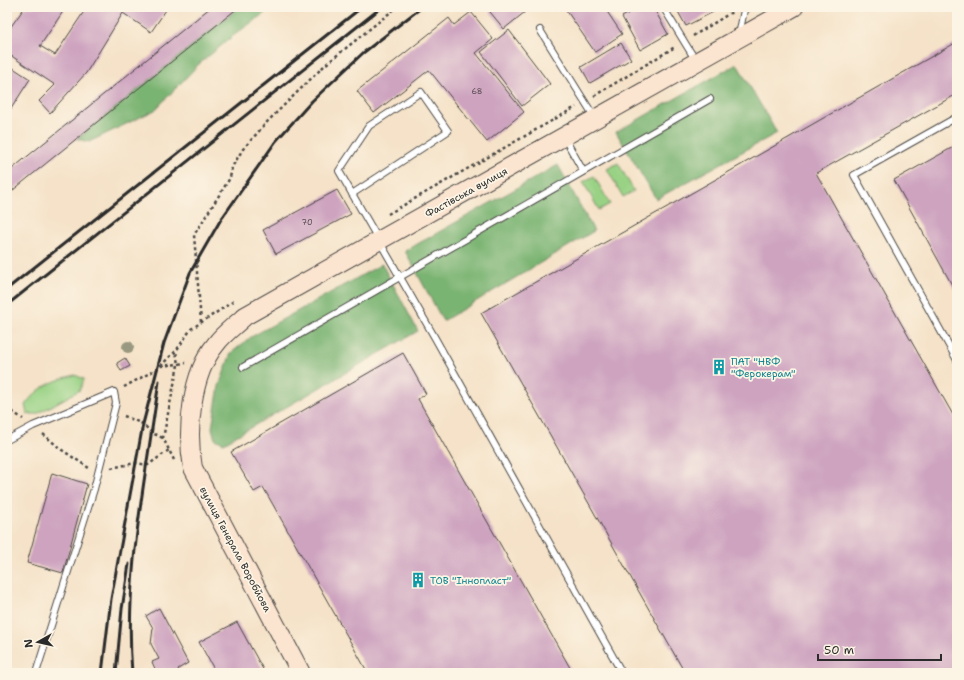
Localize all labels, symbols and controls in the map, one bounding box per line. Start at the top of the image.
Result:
house number: 68 [472,86,482,97]
street label: Фастівська вулиця [423,164,510,220]
house number: 70 [301,217,313,228]
place label: ПАТ "НВФ "Ферокерам" [731,355,796,380]
building icon: ПАТ "НВФ "Ферокерам" [710,358,728,376]
street label: вулиця Генерала Воробйова [197,484,275,615]
building icon: ТОВ "Іннопласт" [409,571,427,589]
place label: ТОВ "Іннопласт" [430,574,511,587]
north arrow [18,622,58,662]
scale bar [818,636,941,662]
text: N [21,638,37,649]
text: 50 m [824,642,854,658]

